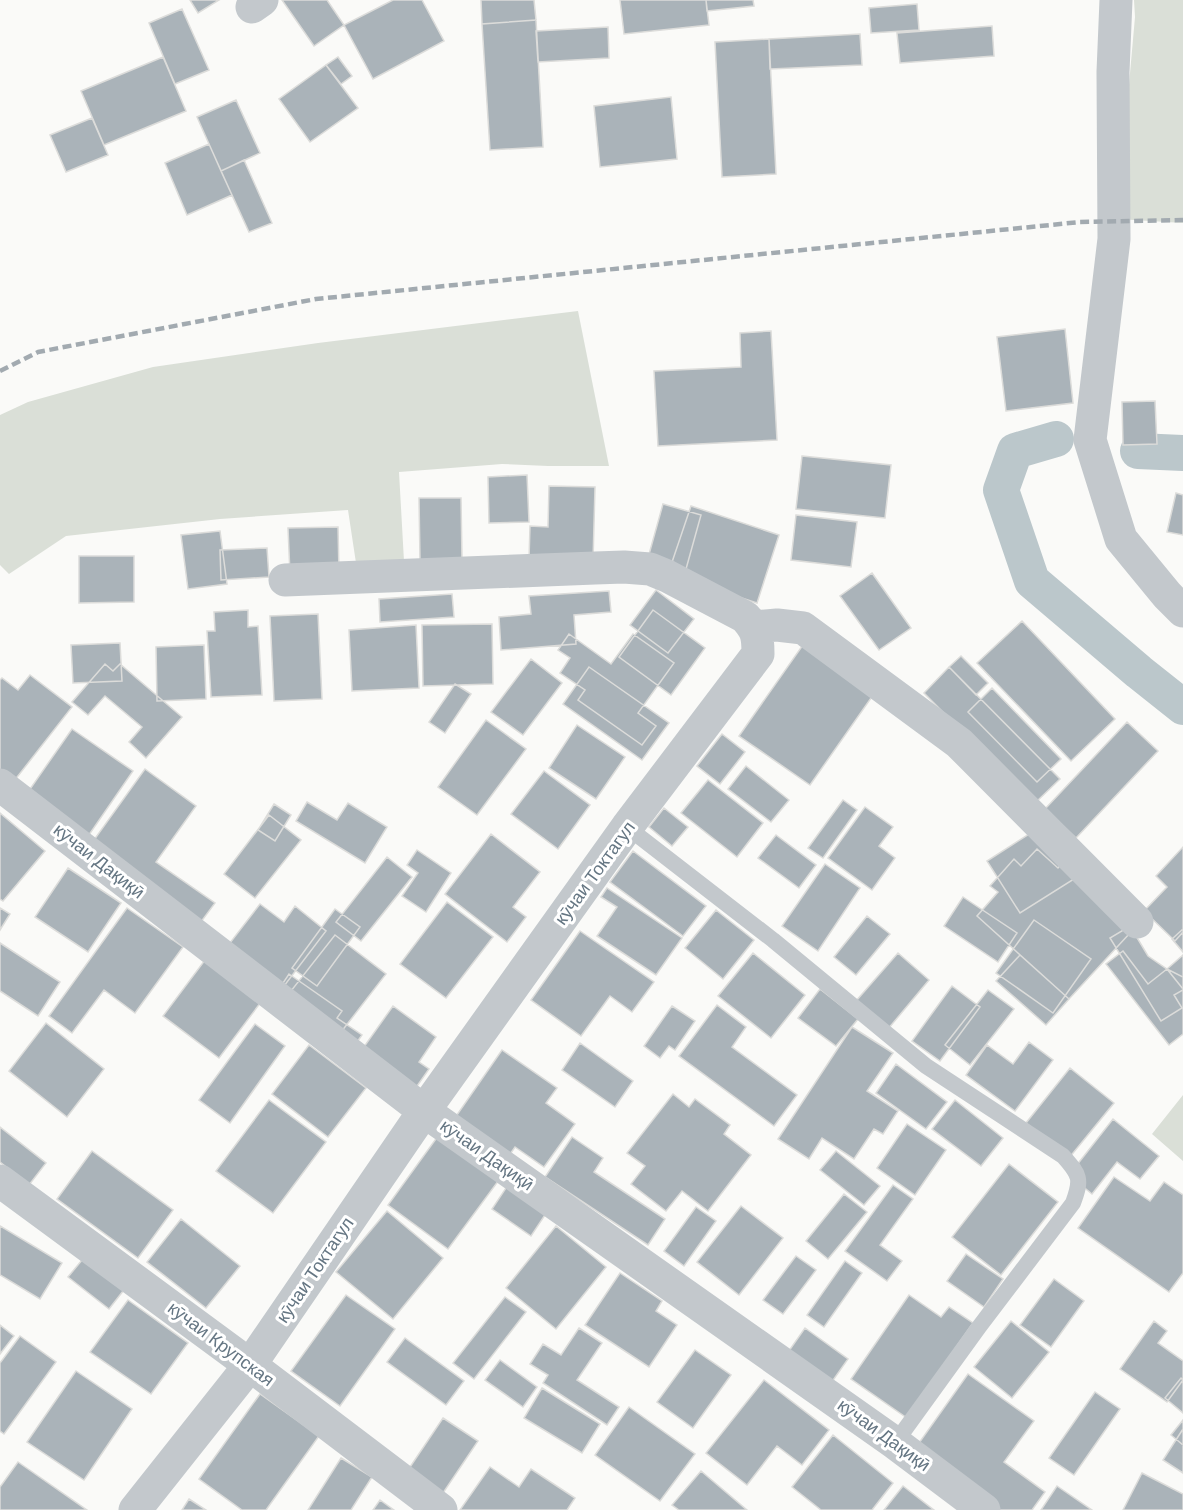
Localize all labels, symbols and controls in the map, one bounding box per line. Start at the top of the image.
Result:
street label: кӯчаи Токтагул [551,817,639,929]
street label: кӯчаи Дақиқӣ [50,819,148,903]
street label: кӯчаи Дақиқӣ [436,1115,538,1195]
street label: кӯчаи Токтагул [272,1214,358,1326]
street label: кӯчаи Крупская [164,1298,278,1390]
street label: кӯчаи Дақиқӣ [834,1395,934,1475]

